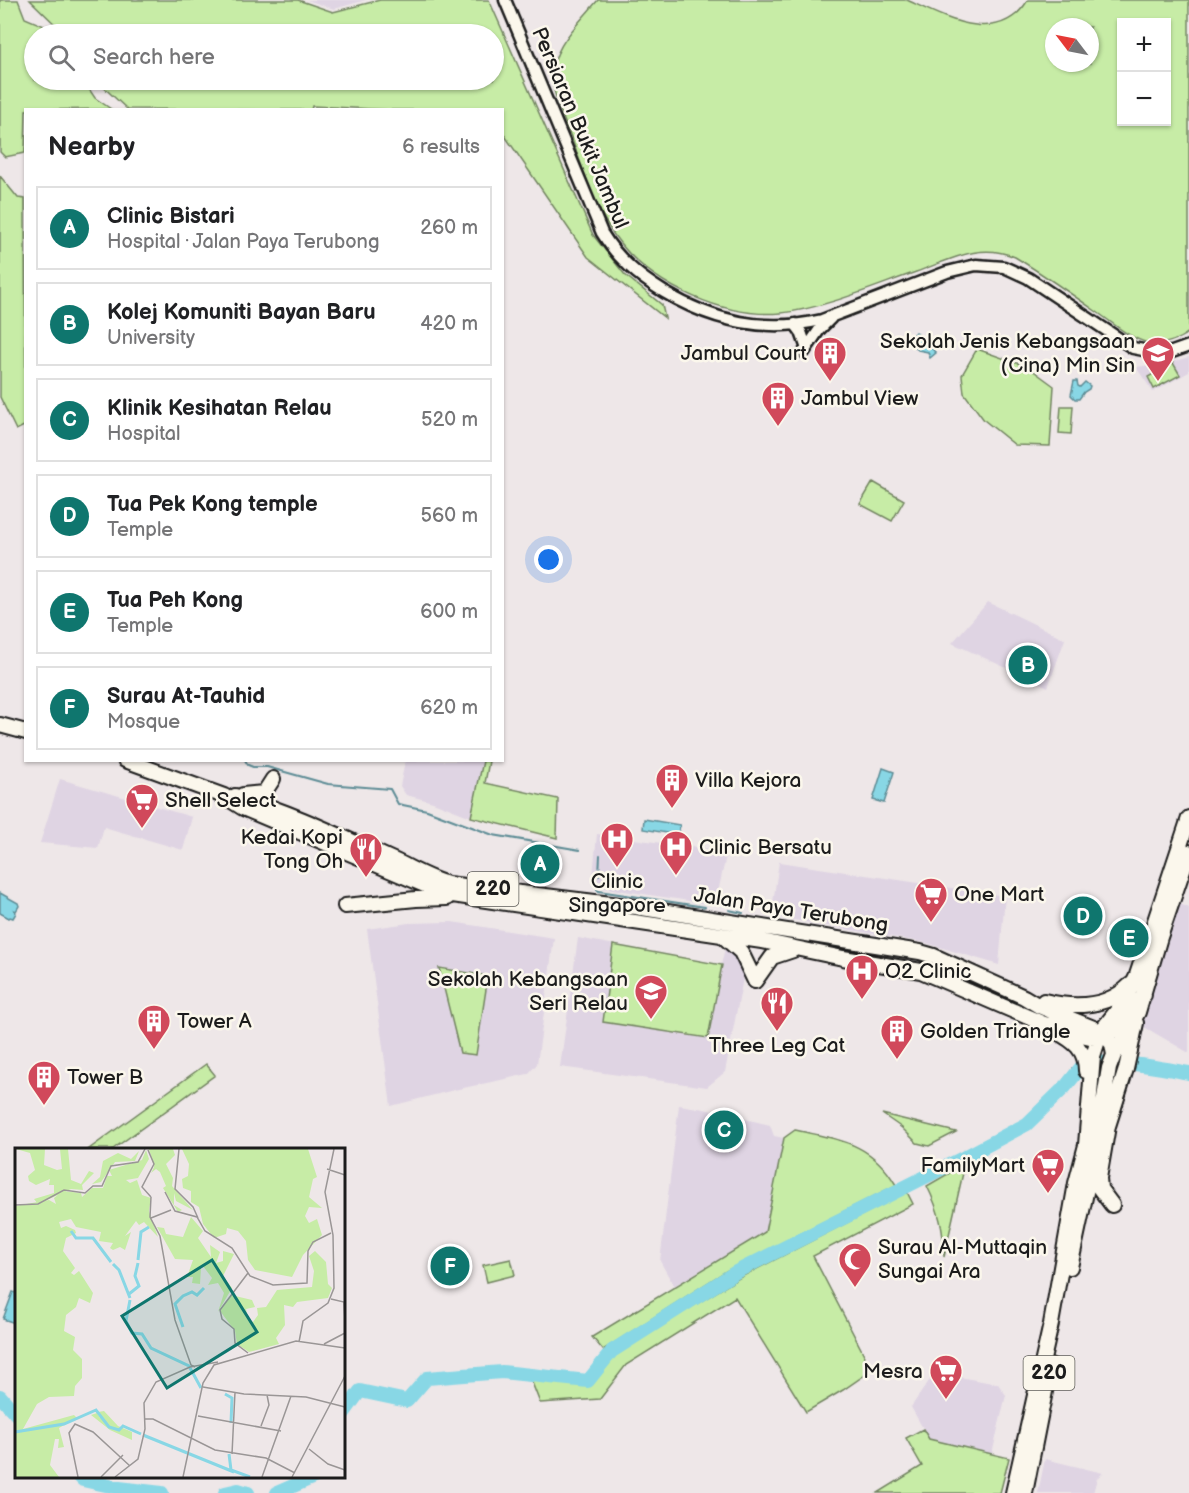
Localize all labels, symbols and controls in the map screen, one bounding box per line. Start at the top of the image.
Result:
north arrow [1045,18,1099,72]
map controls [1117,18,1171,126]
button: + [1117,18,1171,72]
street label: Persiaran Bukit Jambul [526,23,634,233]
search box [24,24,504,90]
icon: search [45,41,78,74]
text: Search here [93,44,215,71]
button: − [1117,72,1171,126]
text: Nearby [48,132,135,163]
text: 6 results [402,135,480,159]
text: Clinic Bistari [107,203,235,230]
text: A [63,216,76,240]
text: 260 m [420,216,478,240]
text: Hospital · Jalan Paya Terubong [107,230,379,254]
text: Kolej Komuniti Bayan Baru [107,299,376,326]
text: B [62,312,77,336]
text: 420 m [420,312,478,336]
text: University [107,326,195,350]
place label: Sekolah Jenis Kebangsaan (Cina) Min Sin [880,329,1135,378]
building icon: Jambul Court [812,335,848,382]
school or university icon: Sekolah Jenis Kebangsaan (Cina) Min Sin [1140,335,1176,382]
place label: Jambul Court [681,341,808,366]
building icon: Jambul View [760,380,796,427]
place label: Jambul View [801,386,918,411]
text: Klinik Kesihatan Relau [107,395,332,422]
text: C [62,408,77,432]
text: 520 m [421,408,478,432]
text: Hospital [107,422,180,446]
text: Tua Pek Kong temple [107,491,318,518]
text: D [63,504,76,528]
text: 560 m [421,504,478,528]
text: Temple [107,518,173,542]
your location [534,545,563,574]
text: Tua Peh Kong [107,587,243,614]
text: E [63,600,76,624]
text: 600 m [420,600,478,624]
text: Temple [107,614,173,638]
pin: B [1008,642,1048,688]
text: Surau At-Tauhid [107,683,265,710]
text: F [63,696,76,720]
text: 620 m [420,696,478,720]
text: Mosque [107,710,180,734]
building icon: Villa Kejora [654,762,690,809]
place label: Villa Kejora [695,768,801,793]
supermarket icon: Shell Select [124,782,160,829]
place label: Shell Select [165,788,277,813]
hospital icon: Clinic Singapore [599,821,635,868]
place label: Kedai Kopi Tong Oh [240,825,343,874]
hospital icon: Clinic Bersatu [658,829,694,876]
restaurant icon: Kedai Kopi Tong Oh [348,831,384,878]
place label: Clinic Bersatu [699,835,832,860]
pin: A [520,842,560,886]
place label: Clinic Singapore [568,869,666,918]
road number: 220 [468,872,518,906]
supermarket icon: One Mart [913,876,949,923]
street label: Jalan Paya Terubong [692,882,890,938]
place label: One Mart [954,882,1045,907]
pin: D [1064,894,1102,938]
pin: E [1110,916,1148,960]
hospital icon: O2 Clinic [844,953,880,1000]
place label: O2 Clinic [885,959,972,984]
place label: Sekolah Kebangsaan Seri Relau [428,967,628,1016]
school or university icon: Sekolah Kebangsaan Seri Relau [633,973,669,1020]
restaurant icon: Three Leg Cat [759,985,795,1032]
building icon: Tower A [136,1003,172,1050]
place label: Tower A [177,1009,252,1034]
building icon: Golden Triangle [879,1013,915,1060]
place label: Golden Triangle [920,1019,1071,1044]
place label: Three Leg Cat [709,1033,846,1058]
building icon: Tower B [26,1059,62,1106]
place label: Tower B [67,1065,143,1090]
pin: C [704,1108,744,1152]
supermarket icon: FamilyMart [1030,1147,1066,1194]
inset map [15,1148,345,1478]
place label: FamilyMart [921,1153,1026,1178]
place label: Surau Al-Muttaqin Sungai Ara [878,1235,1047,1284]
mosque icon: Surau Al-Muttaqin Sungai Ara [837,1241,873,1288]
pin: F [430,1244,470,1288]
supermarket icon: Mesra [928,1353,964,1400]
road number: 220 [1024,1356,1074,1390]
place label: Mesra [863,1359,923,1384]

